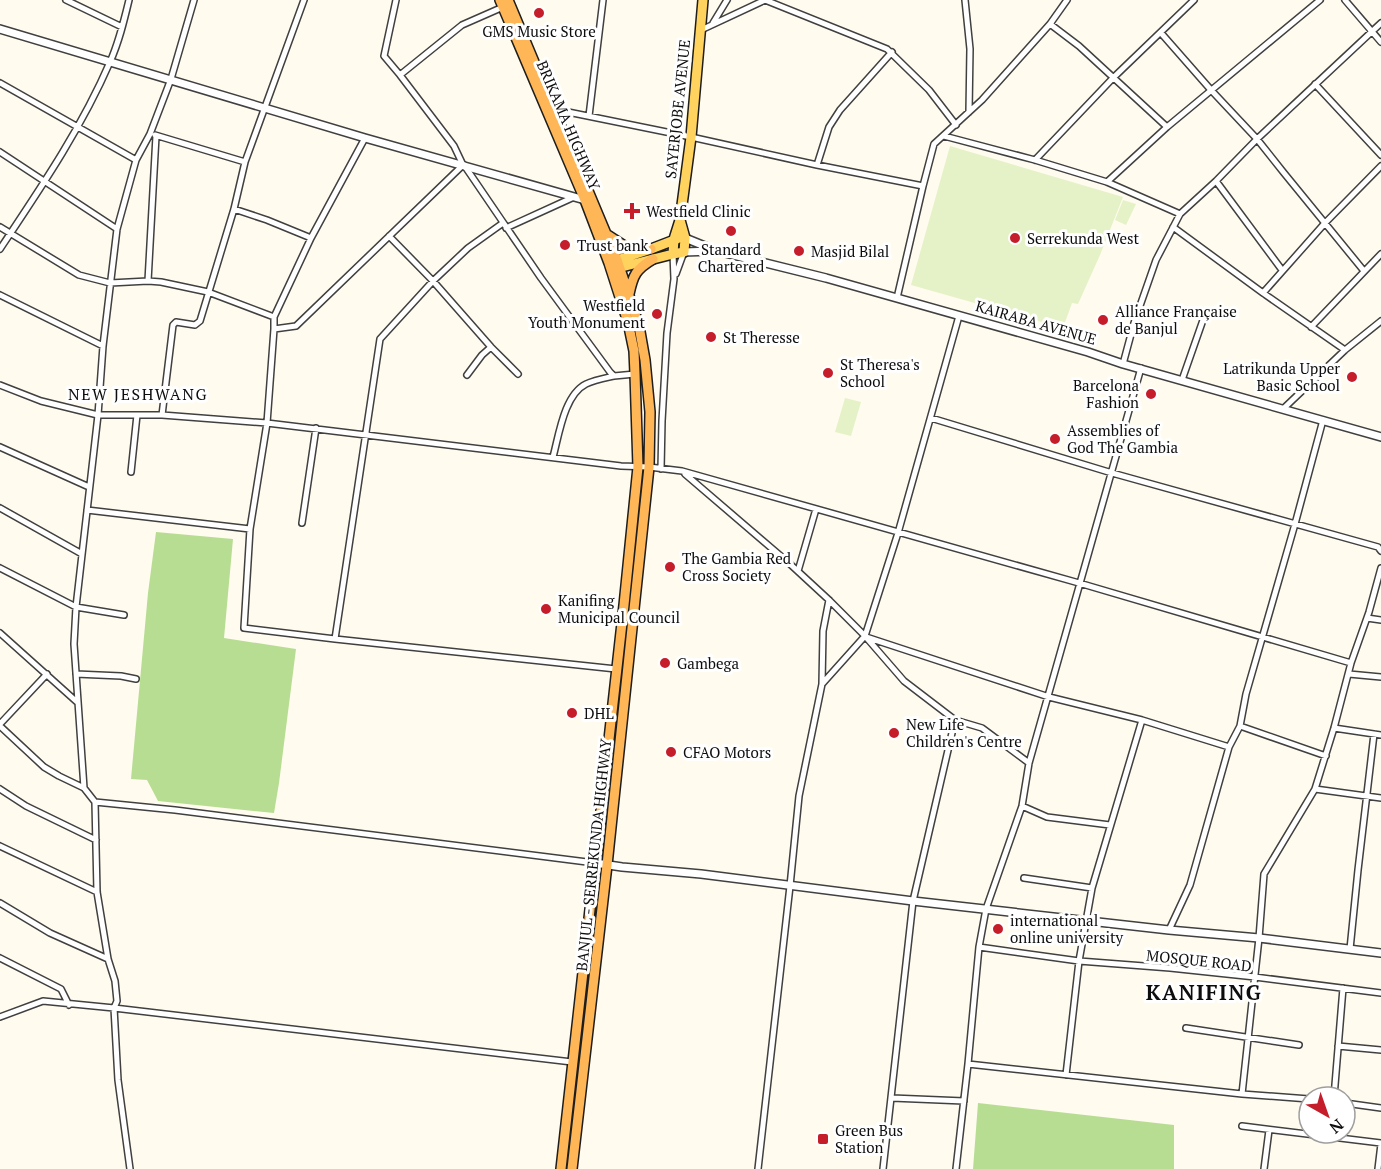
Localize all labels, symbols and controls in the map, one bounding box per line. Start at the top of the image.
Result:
marker: GMS Music Store [532,6,546,20]
place label: GMS Music Store [482,21,596,41]
street label: SAYERJOBE AVENUE [660,38,694,180]
street label: BRIKAMA HIGHWAY [533,57,605,193]
place label: Westfield Clinic [646,201,751,221]
marker: Westfield Clinic [623,202,641,220]
marker: Standard Chartered [724,224,738,238]
place label: Serrekunda West [1027,228,1140,248]
marker: Serrekunda West [1008,231,1022,245]
place label: Trust bank [577,235,649,255]
marker: Trust bank [558,238,572,252]
place label: Standard Chartered [698,239,764,276]
place label: Masjid Bilal [811,241,889,261]
marker: Masjid Bilal [792,244,806,258]
place label: Westfield Youth Monument [528,295,645,332]
street label: KAIRABA AVENUE [973,295,1099,349]
place label: Alliance Française de Banjul [1115,301,1237,338]
marker: Westfield Youth Monument [650,307,664,321]
marker: Alliance Française de Banjul [1096,313,1110,327]
place label: St Theresse [723,327,800,347]
marker: St Theresse [704,330,718,344]
place label: St Theresa's School [840,354,920,391]
place label: Latrikunda Upper Basic School [1223,358,1340,395]
marker: St Theresa's School [821,366,835,380]
marker: Latrikunda Upper Basic School [1345,370,1359,384]
place label: Barcelona Fashion [1073,375,1139,412]
district label: NEW JESHWANG [68,383,208,405]
marker: Barcelona Fashion [1144,387,1158,401]
place label: Assemblies of God The Gambia [1067,420,1178,457]
marker: Assemblies of God The Gambia [1048,432,1062,446]
place label: The Gambia Red Cross Society [682,548,791,585]
marker: The Gambia Red Cross Society [663,560,677,574]
place label: Kanifing Municipal Council [558,590,680,627]
marker: Kanifing Municipal Council [539,602,553,616]
place label: Gambega [677,653,739,673]
marker: Gambega [658,656,672,670]
place label: DHL [584,703,614,723]
marker: DHL [565,706,579,720]
place label: New Life Children's Centre [906,714,1022,751]
marker: New Life Children's Centre [887,726,901,740]
street label: BANJUL - SERREKUNDA HIGHWAY [571,737,615,972]
place label: CFAO Motors [683,742,771,762]
marker: CFAO Motors [664,745,678,759]
place label: international online university [1010,910,1124,947]
marker: international online university [991,922,1005,936]
street label: MOSQUE ROAD [1145,945,1253,975]
district label: KANIFING [1146,978,1262,1006]
north arrow [1297,1085,1357,1145]
text: N [1325,1114,1348,1139]
place label: Green Bus Station [835,1120,903,1157]
marker: Green Bus Station [816,1132,830,1146]

